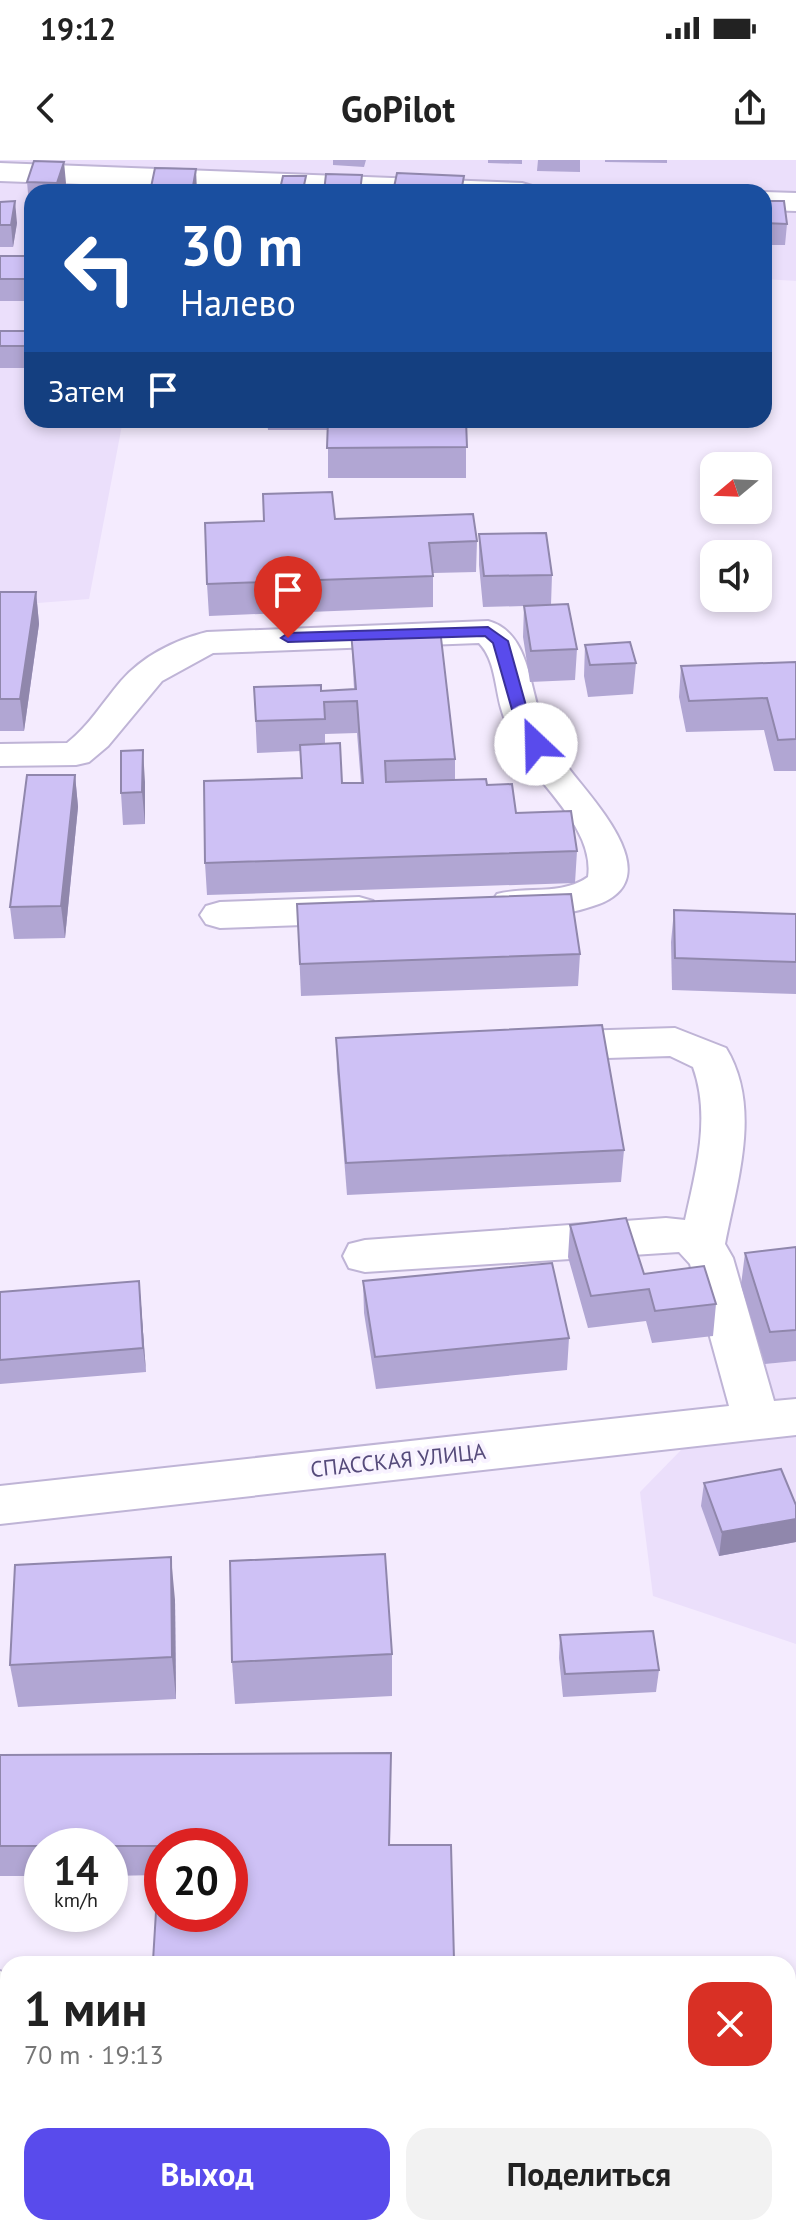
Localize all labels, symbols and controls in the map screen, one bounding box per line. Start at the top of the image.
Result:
text: 19:12 [40,9,116,48]
text: GoPilot [341,85,455,132]
icon: back [24,86,68,130]
icon: share [728,86,772,130]
text: 30 m [180,209,303,281]
icon: left [48,216,152,320]
text: Налево [180,279,296,326]
icon: arrive [141,368,185,412]
text: Затем [48,371,125,410]
north arrow [700,452,772,524]
map controls [700,452,772,612]
button: sound [700,540,772,612]
pin [254,556,322,638]
icon: arrive [266,568,310,612]
position arrow [494,702,578,786]
street label: СПАССКАЯ УЛИЦА [309,1437,487,1483]
speed limit sign: 20 [144,1828,248,1932]
text: 14 [53,1844,99,1896]
text: km/h [54,1887,98,1913]
text: 1 мин [24,1977,147,2039]
button: close [688,1982,772,2066]
text: 70 m · 19:13 [24,2038,164,2071]
button: Выход [24,2128,390,2220]
button: Поделиться [406,2128,772,2220]

